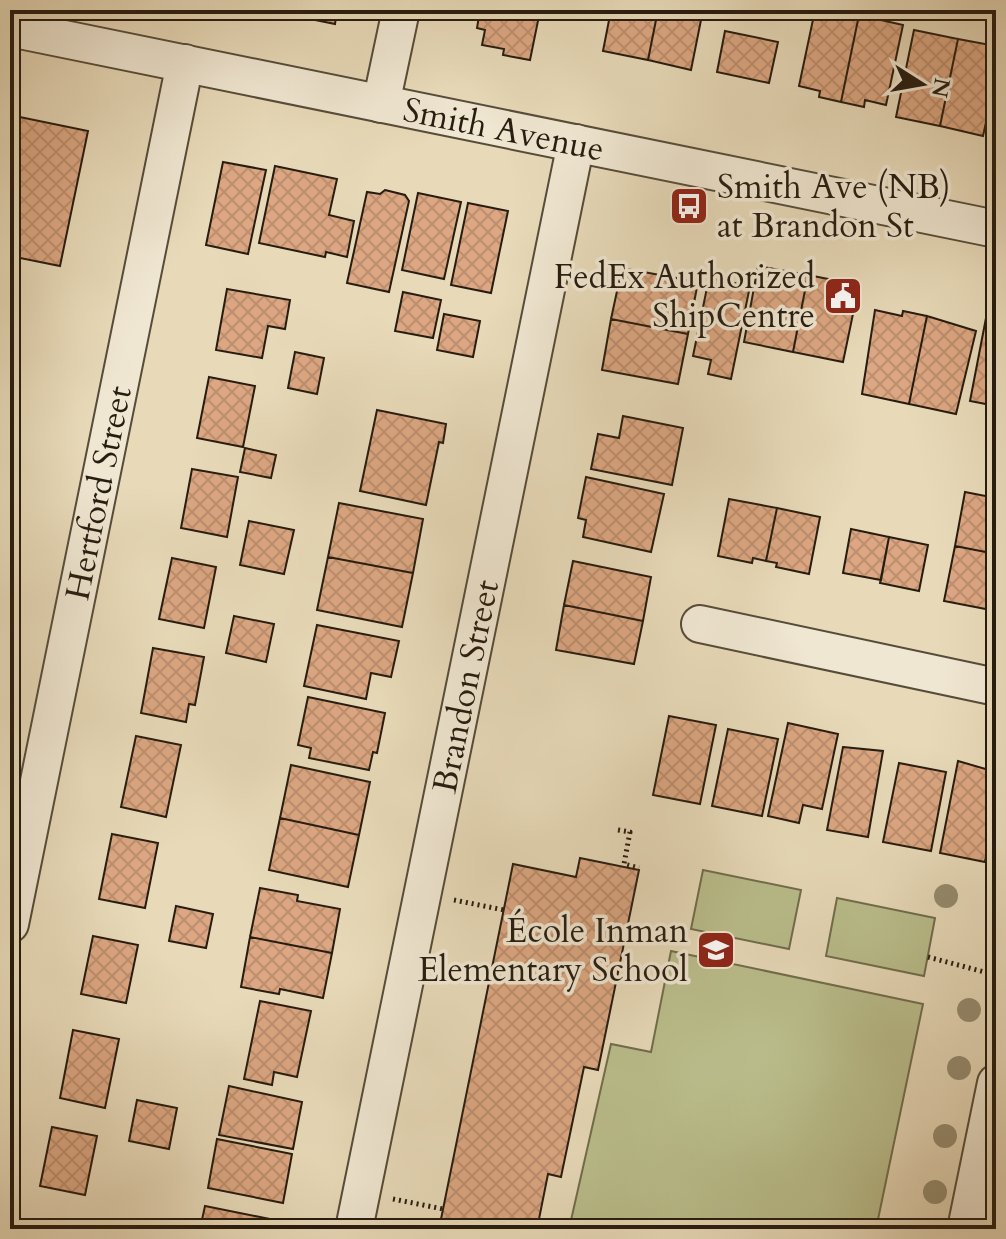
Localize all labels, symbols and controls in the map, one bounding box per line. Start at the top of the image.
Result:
north arrow [882,44,962,124]
text: N [924,75,957,100]
street label: Smith Avenue [399,87,608,173]
place label: Smith Ave (NB) at Brandon St [717,164,951,249]
bus stop icon: Smith Ave (NB) at Brandon St [668,185,710,227]
place label: FedEx Authorized ShipCentre [554,254,815,339]
public building icon: FedEx Authorized ShipCentre [822,275,864,317]
street label: Hertford Street [54,382,143,604]
street label: Brandon Street [422,576,510,797]
place label: École Inman Elementary School [418,908,688,993]
school or university icon: École Inman Elementary School [695,929,737,971]

